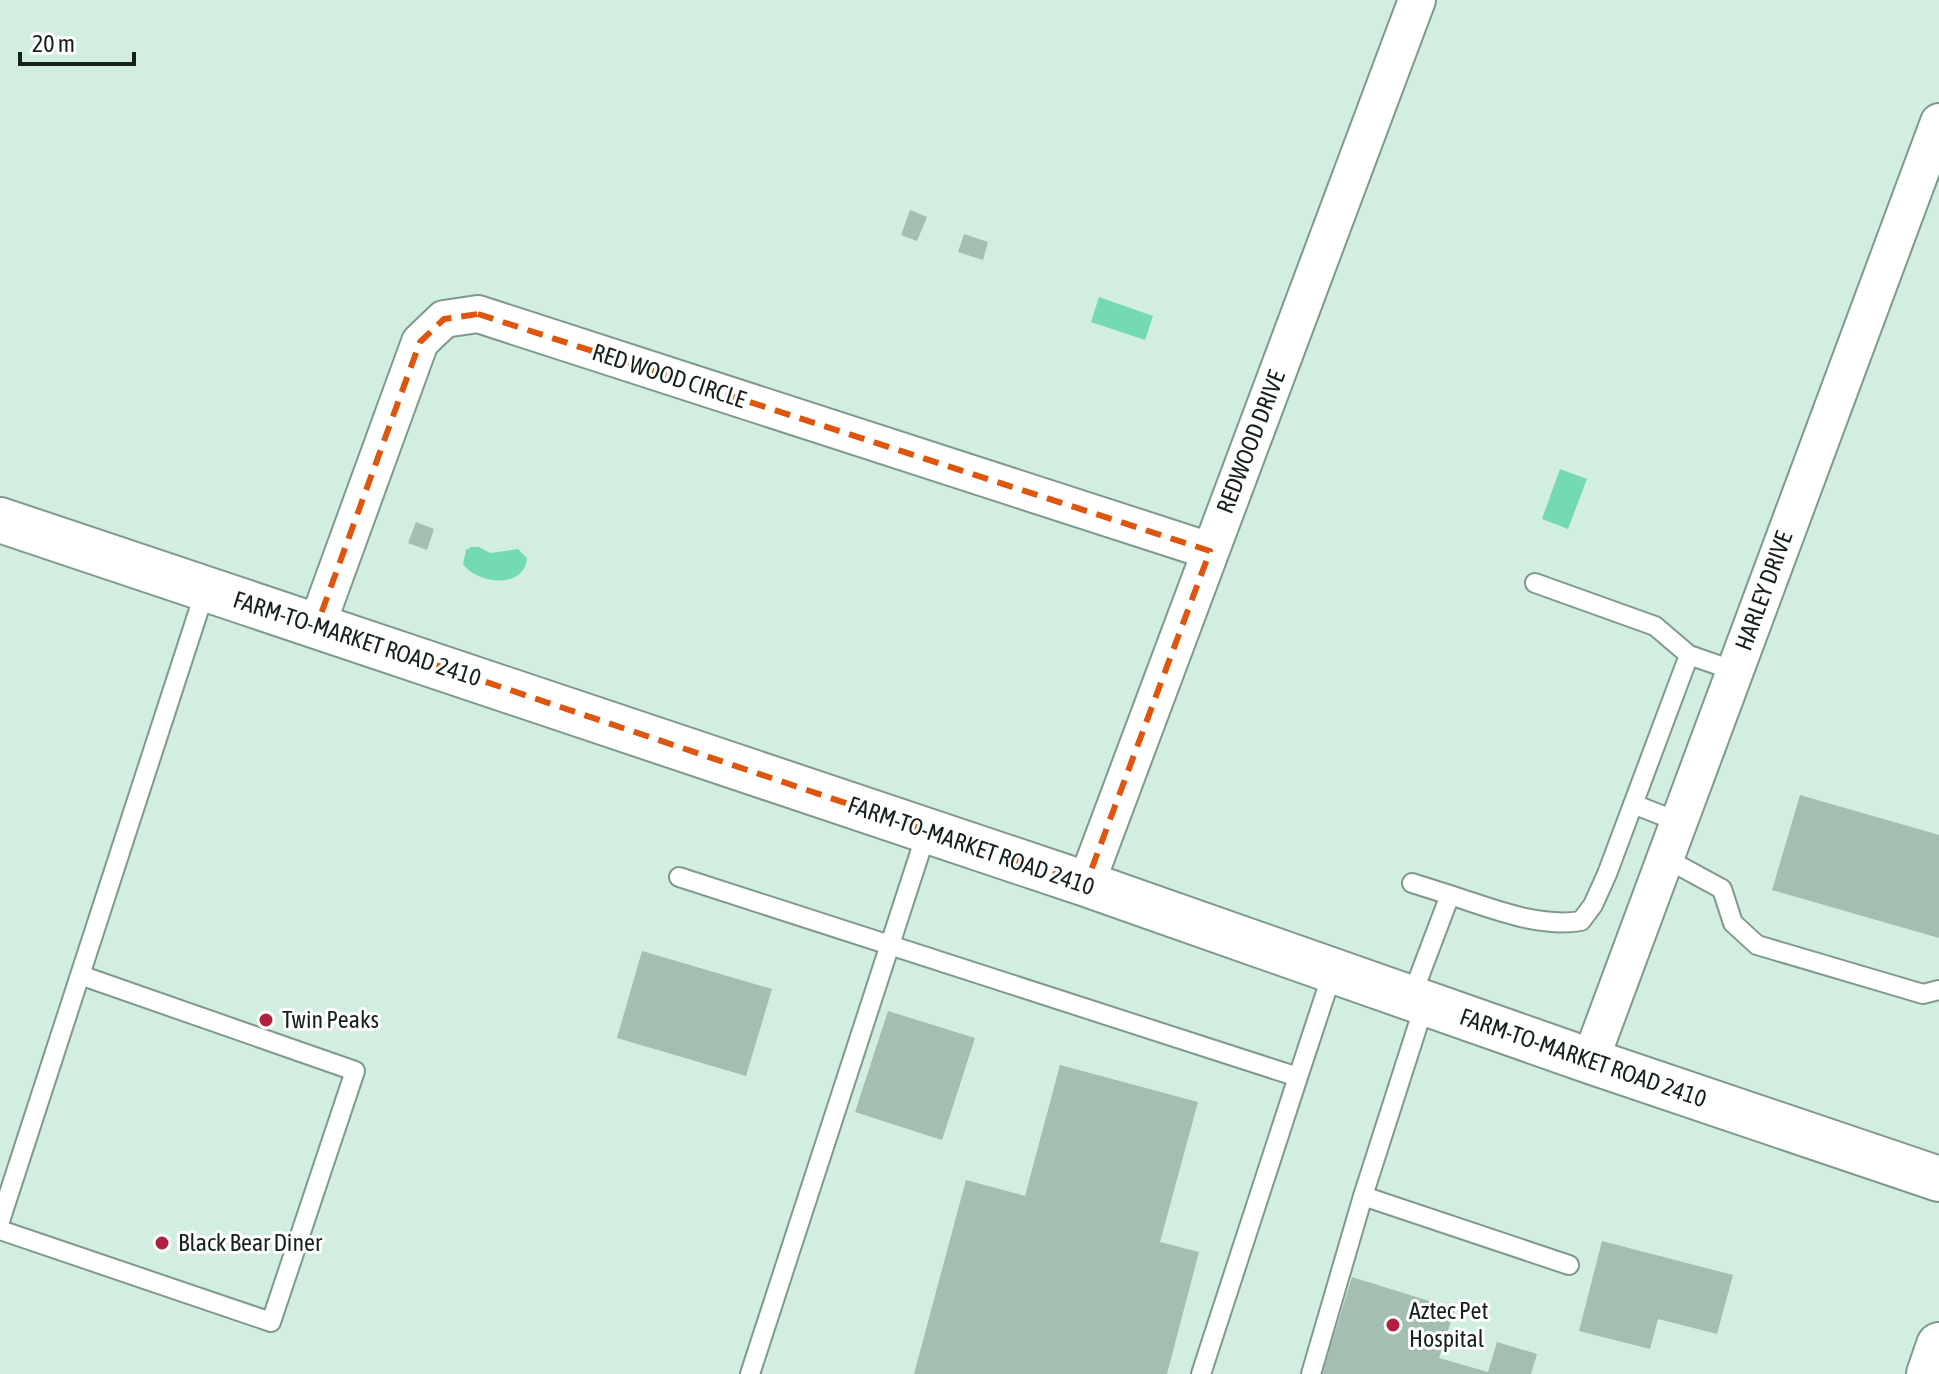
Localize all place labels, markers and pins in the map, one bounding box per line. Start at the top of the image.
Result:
place label: Twin Peaks [282,1006,379,1033]
marker: Twin Peaks [257,1011,275,1029]
place label: Black Bear Diner [178,1229,323,1256]
marker: Black Bear Diner [153,1234,171,1252]
place label: Aztec Pet Hospital [1409,1297,1488,1352]
marker: Aztec Pet Hospital [1384,1316,1402,1334]

